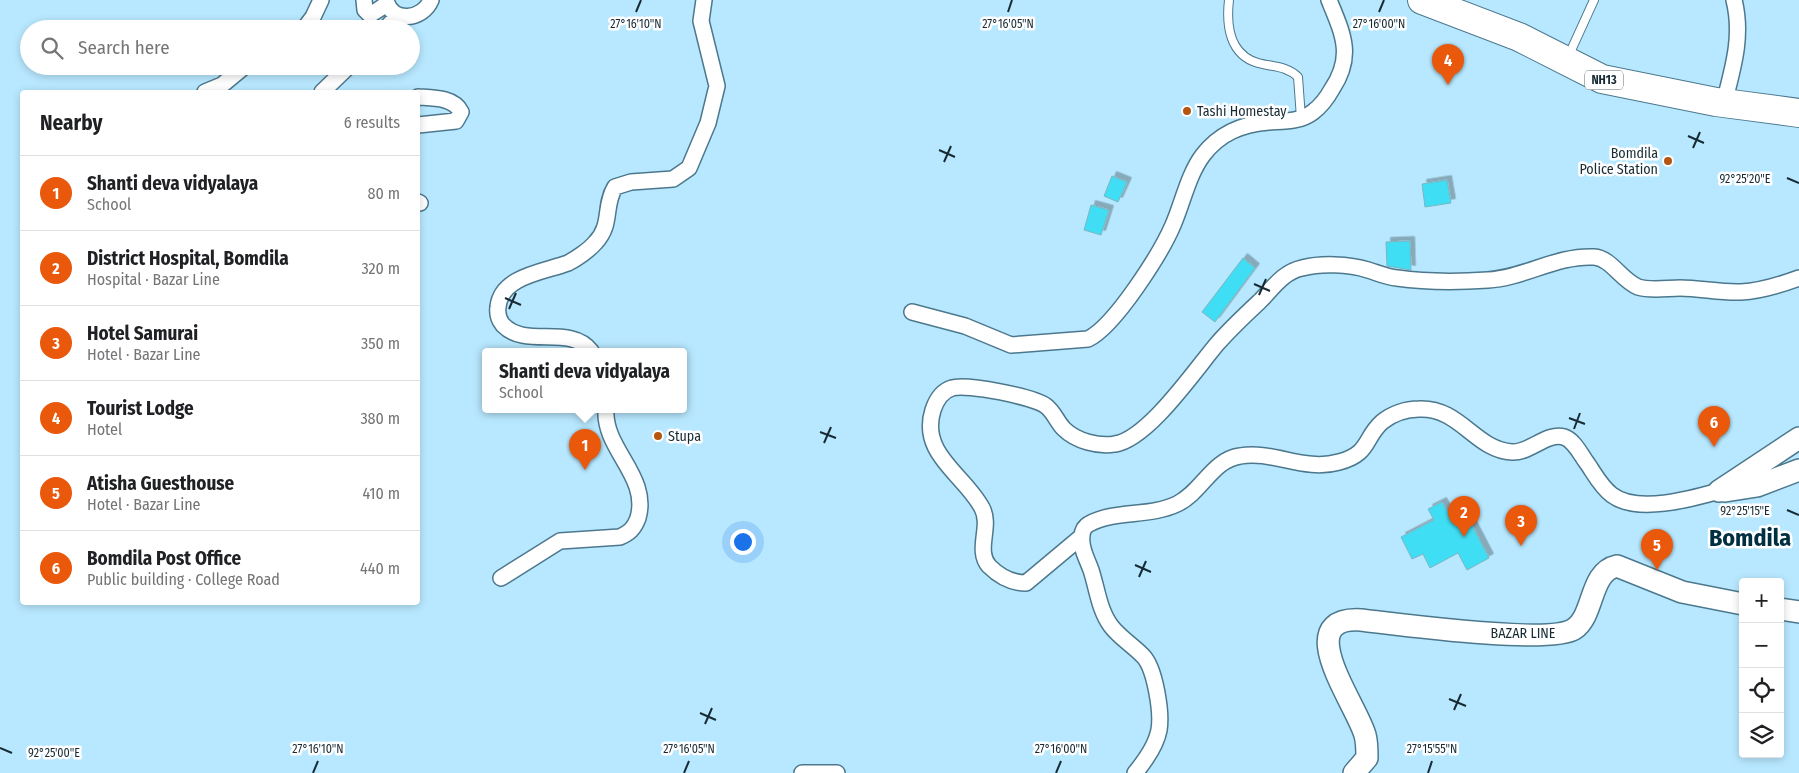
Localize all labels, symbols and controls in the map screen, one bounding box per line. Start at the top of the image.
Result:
text: 27°16'10"N [610,17,662,31]
text: 27°16'05"N [982,17,1034,31]
text: 27°16'00"N [1353,17,1405,31]
search box [20,20,420,75]
icon: search [38,34,66,62]
text: Search here [78,36,170,59]
pin: 4 [1432,44,1464,85]
road number: NH13 [1585,70,1623,90]
place label: Tashi Homestay [1197,103,1287,120]
marker: Tashi Homestay [1181,105,1193,117]
text: Nearby [40,110,102,136]
text: 6 results [344,113,400,132]
place label: Bomdila Police Station [1579,145,1658,178]
marker: Bomdila Police Station [1662,155,1674,167]
text: Shanti deva vidyalaya [87,172,258,195]
text: 92°25'20"E [1719,172,1771,186]
text: 1 [53,184,59,203]
text: 80 m [368,184,400,203]
text: School [87,195,131,214]
text: District Hospital, Bomdila [87,247,289,270]
text: 2 [52,259,60,278]
text: 320 m [361,259,400,278]
text: Hospital · Bazar Line [87,270,220,289]
text: Hotel Samurai [87,322,198,345]
text: 3 [52,334,60,353]
text: 350 m [361,334,400,353]
text: Hotel · Bazar Line [87,345,201,364]
popup [482,348,687,413]
text: Shanti deva vidyalaya [499,360,670,383]
text: School [499,383,543,402]
text: Tourist Lodge [87,397,194,420]
pin: 6 [1698,406,1730,447]
text: 4 [52,409,60,428]
text: 380 m [360,409,400,428]
text: Hotel [87,420,122,439]
place label: Stupa [668,428,701,445]
pin: 1 [569,429,601,470]
marker: Stupa [652,430,664,442]
text: Atisha Guesthouse [87,472,234,495]
text: 5 [52,484,60,503]
text: 410 m [362,484,400,503]
text: Hotel · Bazar Line [87,495,201,514]
pin: 2 [1448,496,1480,537]
text: 92°25'15"E [1720,504,1770,518]
pin: 3 [1505,505,1537,546]
district label: Bomdila [1709,524,1791,552]
your location [730,529,756,555]
pin: 5 [1641,529,1673,570]
text: Bomdila Post Office [87,547,241,570]
text: 6 [52,559,60,578]
text: 440 m [360,559,400,578]
text: Public building · College Road [87,570,280,589]
map controls [1739,578,1784,758]
button: + [1739,578,1784,623]
button: − [1739,623,1784,668]
street label: BAZAR LINE [1491,625,1556,642]
button: locate [1739,668,1784,713]
button: layers [1739,713,1784,758]
text: 27°16'10"N [292,742,344,756]
text: 27°16'05"N [663,742,715,756]
text: 27°16'00"N [1035,742,1087,756]
text: 27°15'55"N [1407,742,1457,756]
text: 92°25'00"E [28,746,80,760]

